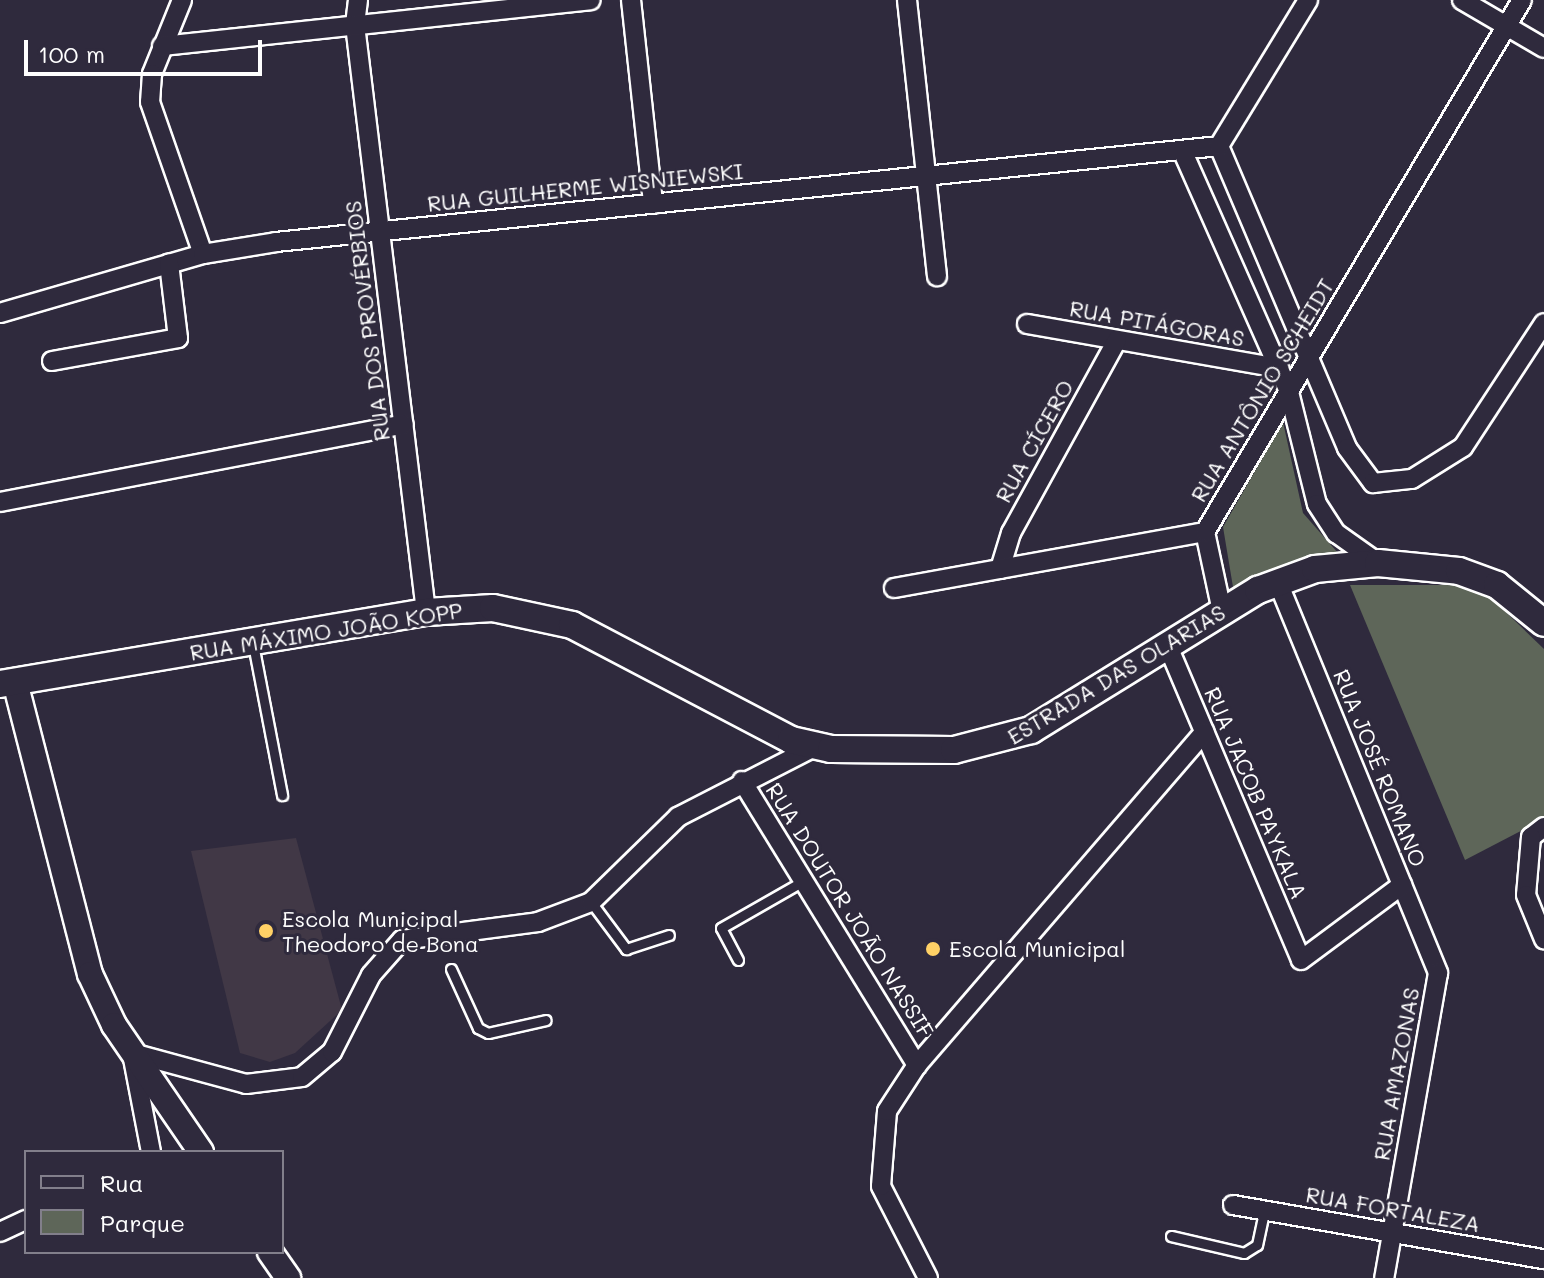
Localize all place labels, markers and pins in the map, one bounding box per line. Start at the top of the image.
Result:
place label: Escola Municipal Theodoro de Bona [282,905,479,956]
marker: Escola Municipal Theodoro de Bona [257,922,275,940]
place label: Escola Municipal [949,936,1126,962]
marker: Escola Municipal [924,940,942,958]

